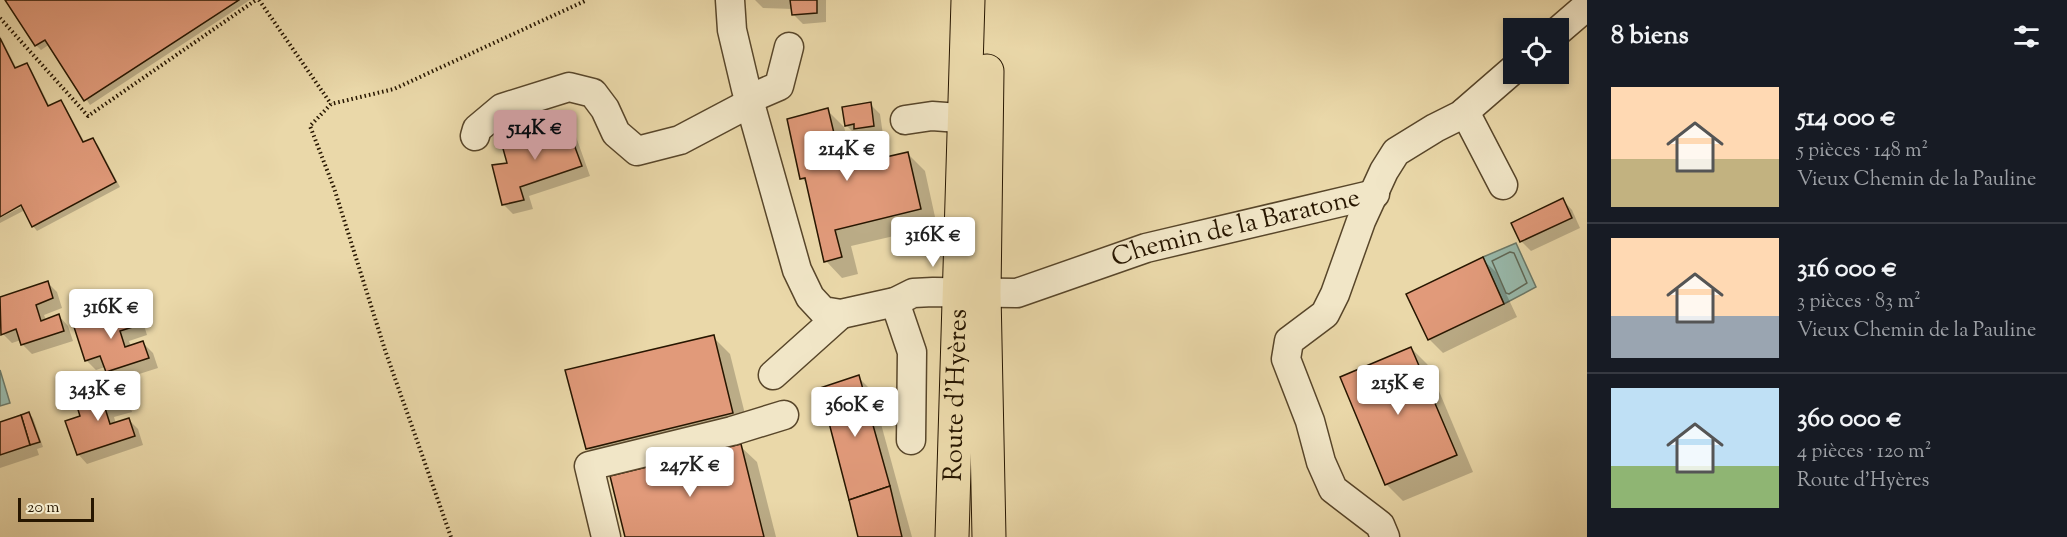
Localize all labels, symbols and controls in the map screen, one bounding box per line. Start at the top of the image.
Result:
map controls [1503,18,1569,84]
button: locate [1503,18,1569,84]
text: 8 biens [1611,18,1689,55]
icon: filters [2010,20,2043,53]
text: 514 000 € [1797,100,1896,137]
pin: 514K € [486,110,584,161]
icon: home [1659,111,1731,183]
text: 514K € [508,115,562,144]
pin: 214K € [798,131,896,182]
text: 214K € [818,136,876,165]
text: 5 pièces · 148 m² [1797,137,1928,166]
text: Vieux Chemin de la Pauline [1797,166,2036,195]
street label: Chemin de la Baratone [1106,180,1364,277]
pin: 316K € [884,217,982,268]
text: 316K € [905,222,961,251]
text: 316 000 € [1797,251,1898,288]
icon: home [1659,262,1731,334]
text: 3 pièces · 83 m² [1797,288,1921,317]
pin: 316K € [62,289,160,340]
text: 316K € [83,294,139,323]
street label: Route d'Hyères [935,308,977,482]
text: Vieux Chemin de la Pauline [1797,317,2036,346]
pin: 215K € [1349,365,1447,416]
text: 215K € [1371,370,1425,399]
pin: 343K € [49,371,147,422]
text: 343K € [69,376,127,405]
pin: 360K € [806,387,904,438]
text: 360K € [825,392,885,421]
text: 360 000 € [1797,401,1902,438]
icon: home [1659,412,1731,484]
text: 4 pièces · 120 m² [1797,438,1931,467]
pin: 247K € [641,447,739,498]
text: 247K € [660,452,720,481]
text: Route d'Hyères [1797,467,1929,496]
scale bar [18,495,94,522]
text: 20 m [27,497,60,520]

